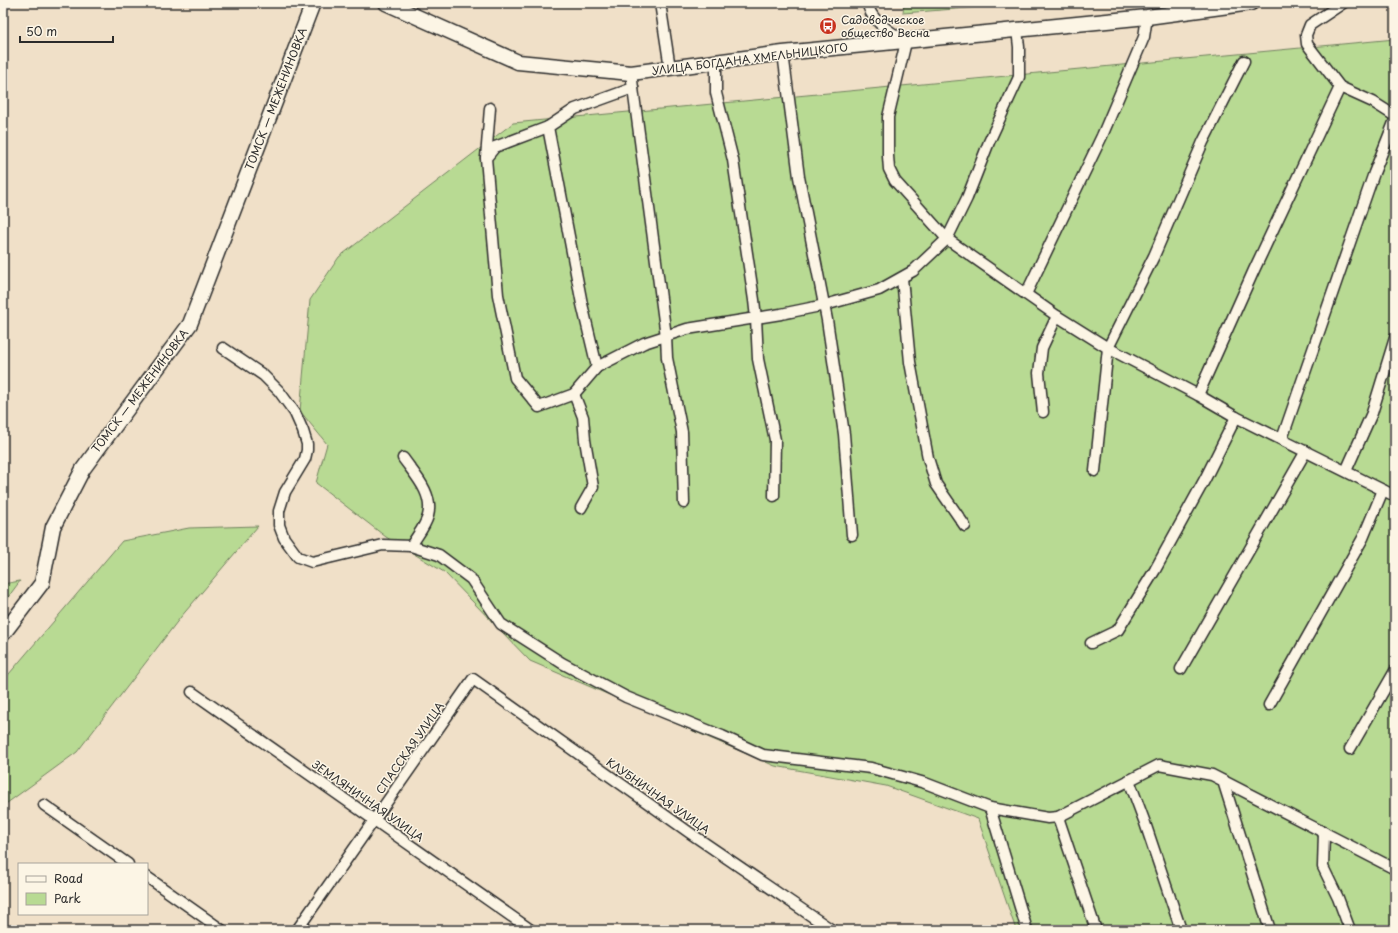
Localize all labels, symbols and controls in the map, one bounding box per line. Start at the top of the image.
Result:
place label: Садоводческое общество Весна [841,11,930,41]
bus stop icon: Садоводческое общество Весна [818,16,838,36]
scale bar [20,18,113,44]
text: 50 m [26,22,57,40]
street label: ТОМСК — МЕЖЕНИНОВКА [240,25,311,173]
street label: УЛИЦА БОГДАНА ХМЕЛЬНИЦКОГО [651,38,849,79]
street label: ТОМСК — МЕЖЕНИНОВКА [87,325,192,456]
street label: СПАССКАЯ УЛИЦА [371,698,448,797]
street label: КЛУБНИЧНАЯ УЛИЦА [603,753,714,838]
street label: ЗЕМЛЯНИЧНАЯ УЛИЦА [308,755,428,846]
legend [18,863,148,915]
text: Road [54,869,83,887]
text: Park [54,889,81,907]

